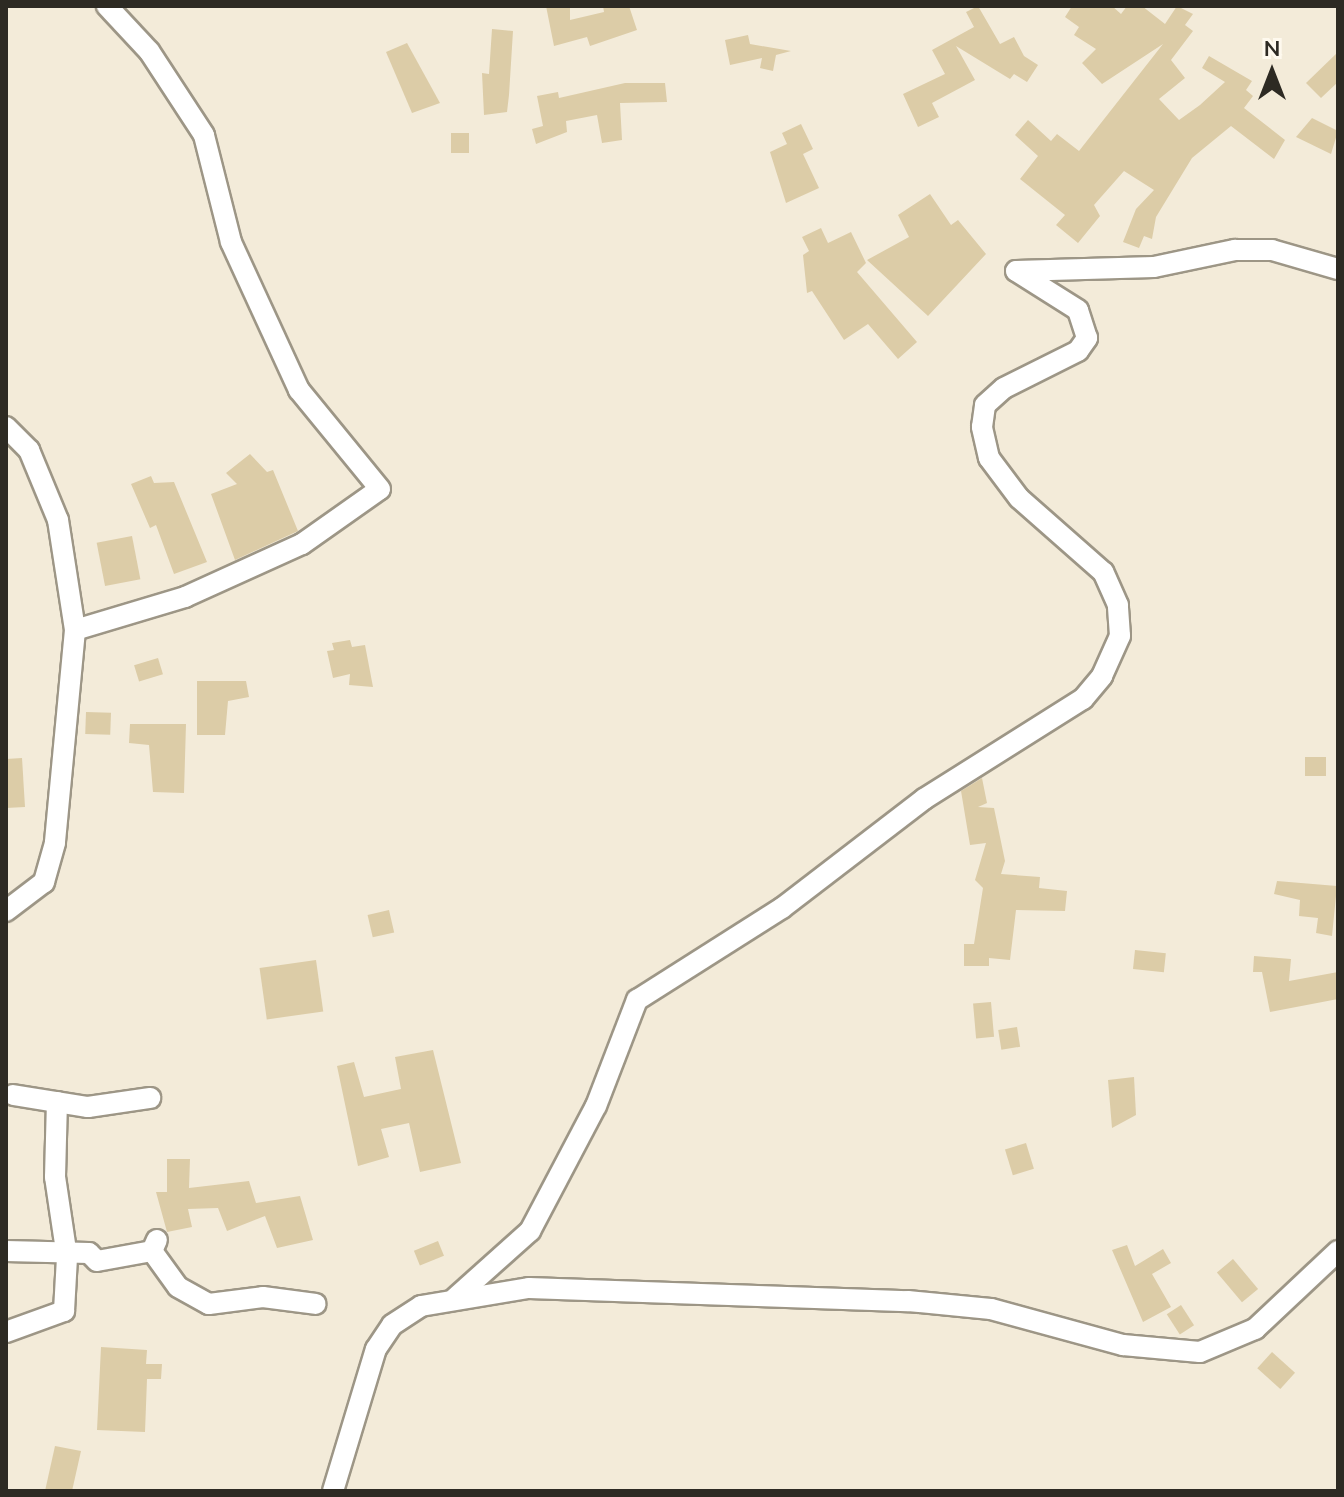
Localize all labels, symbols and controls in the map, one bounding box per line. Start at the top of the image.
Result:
north arrow [1232,32,1312,112]
text: N [1264,34,1280,62]

